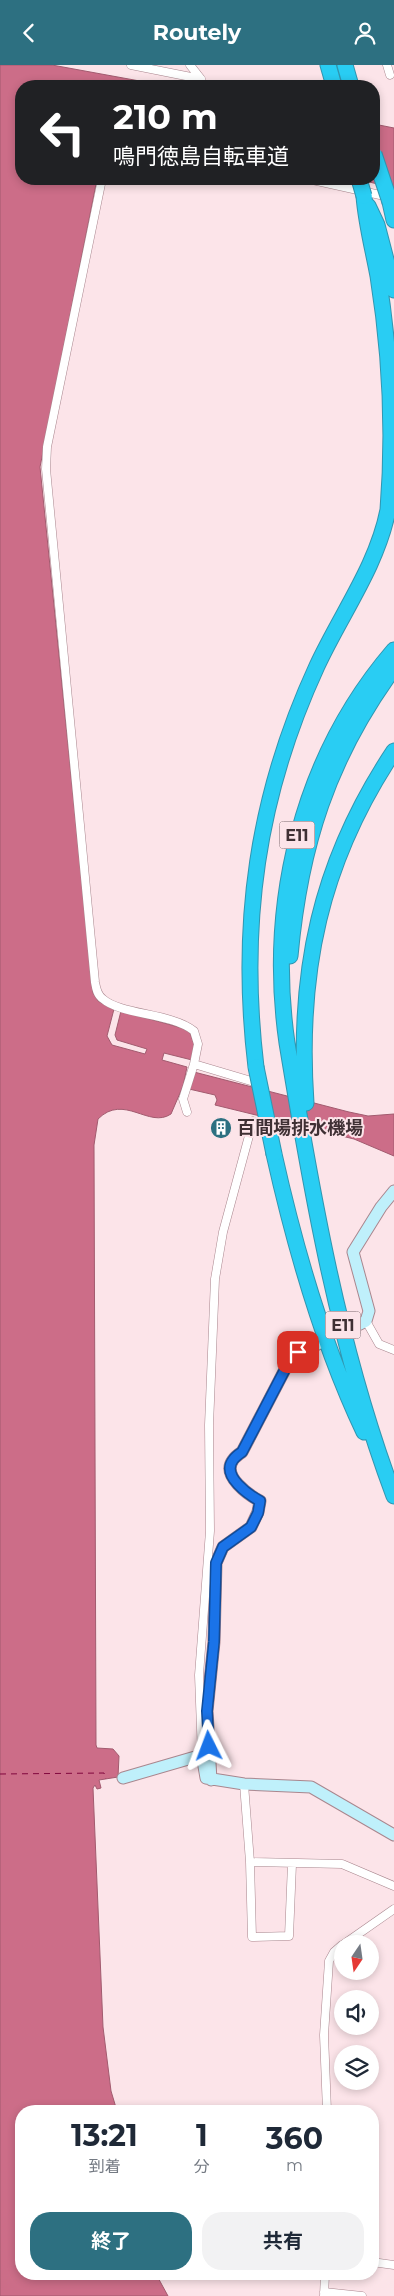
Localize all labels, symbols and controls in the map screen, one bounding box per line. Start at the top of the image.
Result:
icon: back [15,19,43,47]
text: Routely [153,19,241,46]
icon: person [351,19,379,47]
text: 210 m [113,95,218,138]
icon: left [30,100,95,165]
text: 鳴門徳島自転車道 [113,143,289,170]
road number: E11 [280,821,314,849]
building icon: 百間場排水機場 [209,1116,233,1140]
place label: 百間場排水機場 [237,1117,363,1139]
road number: E11 [326,1311,360,1339]
pin [277,1331,319,1373]
icon: arrive [284,1338,312,1366]
position arrow [182,1719,234,1771]
north arrow [334,1935,379,1980]
map controls [334,1935,379,2090]
button: sound [334,1990,379,2035]
button: layers [334,2045,379,2090]
text: 13:21 [71,2117,138,2154]
text: 1 [196,2117,208,2154]
text: 360 [266,2120,323,2157]
text: m [286,2156,303,2175]
text: 到着 [88,2157,120,2176]
text: 分 [194,2157,210,2176]
button: 終了 [30,2212,192,2270]
button: 共有 [202,2212,364,2270]

